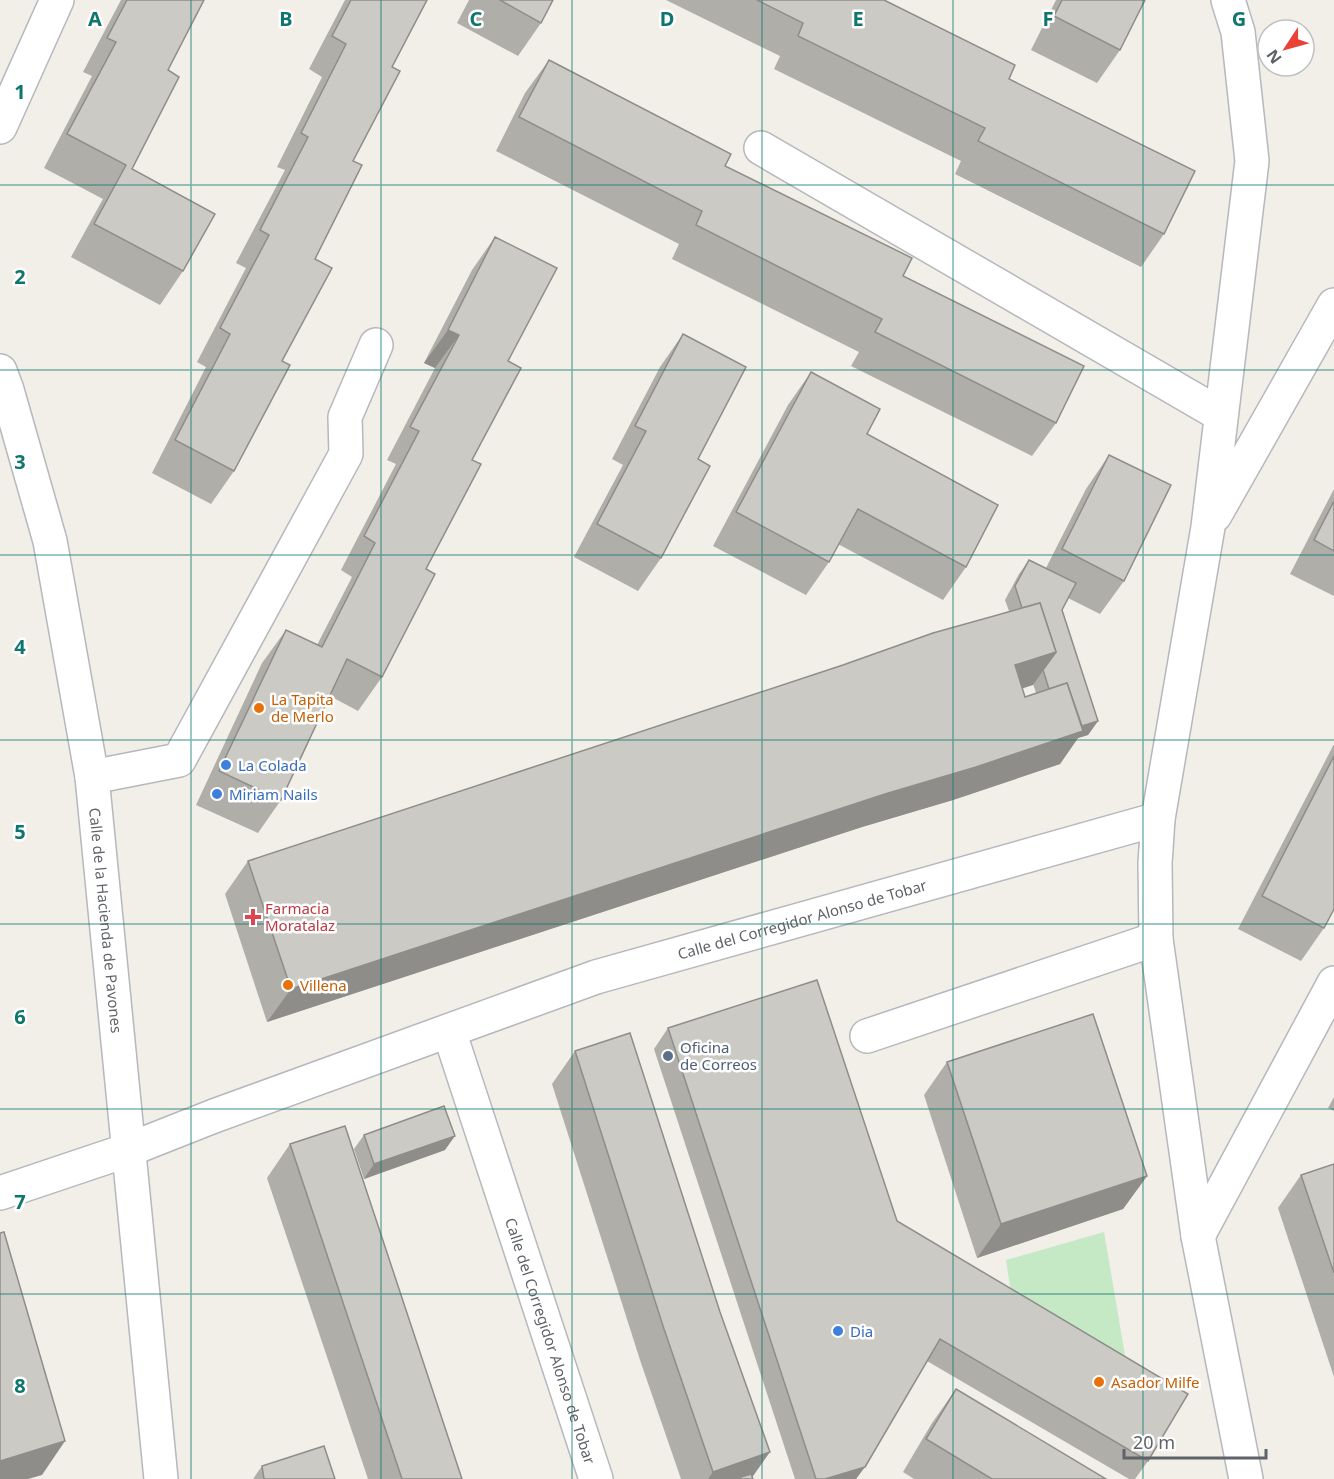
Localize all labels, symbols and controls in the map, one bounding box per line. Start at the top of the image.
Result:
text: A [88,5,102,32]
text: B [279,5,293,32]
text: C [470,5,483,32]
text: D [660,5,674,32]
text: E [852,5,864,32]
text: F [1043,5,1053,32]
text: G [1232,5,1246,32]
north arrow [1256,18,1316,78]
text: N [1261,45,1287,69]
text: 1 [14,78,26,105]
text: 2 [14,263,26,290]
text: 3 [14,448,26,475]
text: 4 [14,633,26,660]
place label: La Tapita de Merlo [271,689,334,726]
marker: La Tapita de Merlo [252,701,266,715]
place label: La Colada [238,755,307,775]
marker: La Colada [219,758,233,772]
place label: Miriam Nails [229,784,318,804]
marker: Miriam Nails [210,787,224,801]
street label: Calle de la Hacienda de Pavones [85,807,127,1034]
text: 5 [14,818,26,845]
street label: Calle del Corregidor Alonso de Tobar [675,875,929,964]
place label: Farmacia Moratalaz [265,898,335,935]
marker: Farmacia Moratalaz [246,910,260,924]
place label: Villena [300,975,347,995]
marker: Villena [281,978,295,992]
text: 6 [14,1003,26,1030]
place label: Oficina de Correos [680,1037,757,1074]
marker: Oficina de Correos [661,1049,675,1063]
text: 7 [14,1188,26,1215]
street label: Calle del Corregidor Alonso de Tobar [501,1215,600,1466]
place label: Dia [850,1321,873,1341]
marker: Dia [831,1324,845,1338]
text: 8 [14,1372,26,1399]
place label: Asador Milfe [1111,1372,1200,1392]
marker: Asador Milfe [1092,1375,1106,1389]
scale bar [1124,1422,1266,1460]
text: 20 m [1133,1430,1175,1454]

